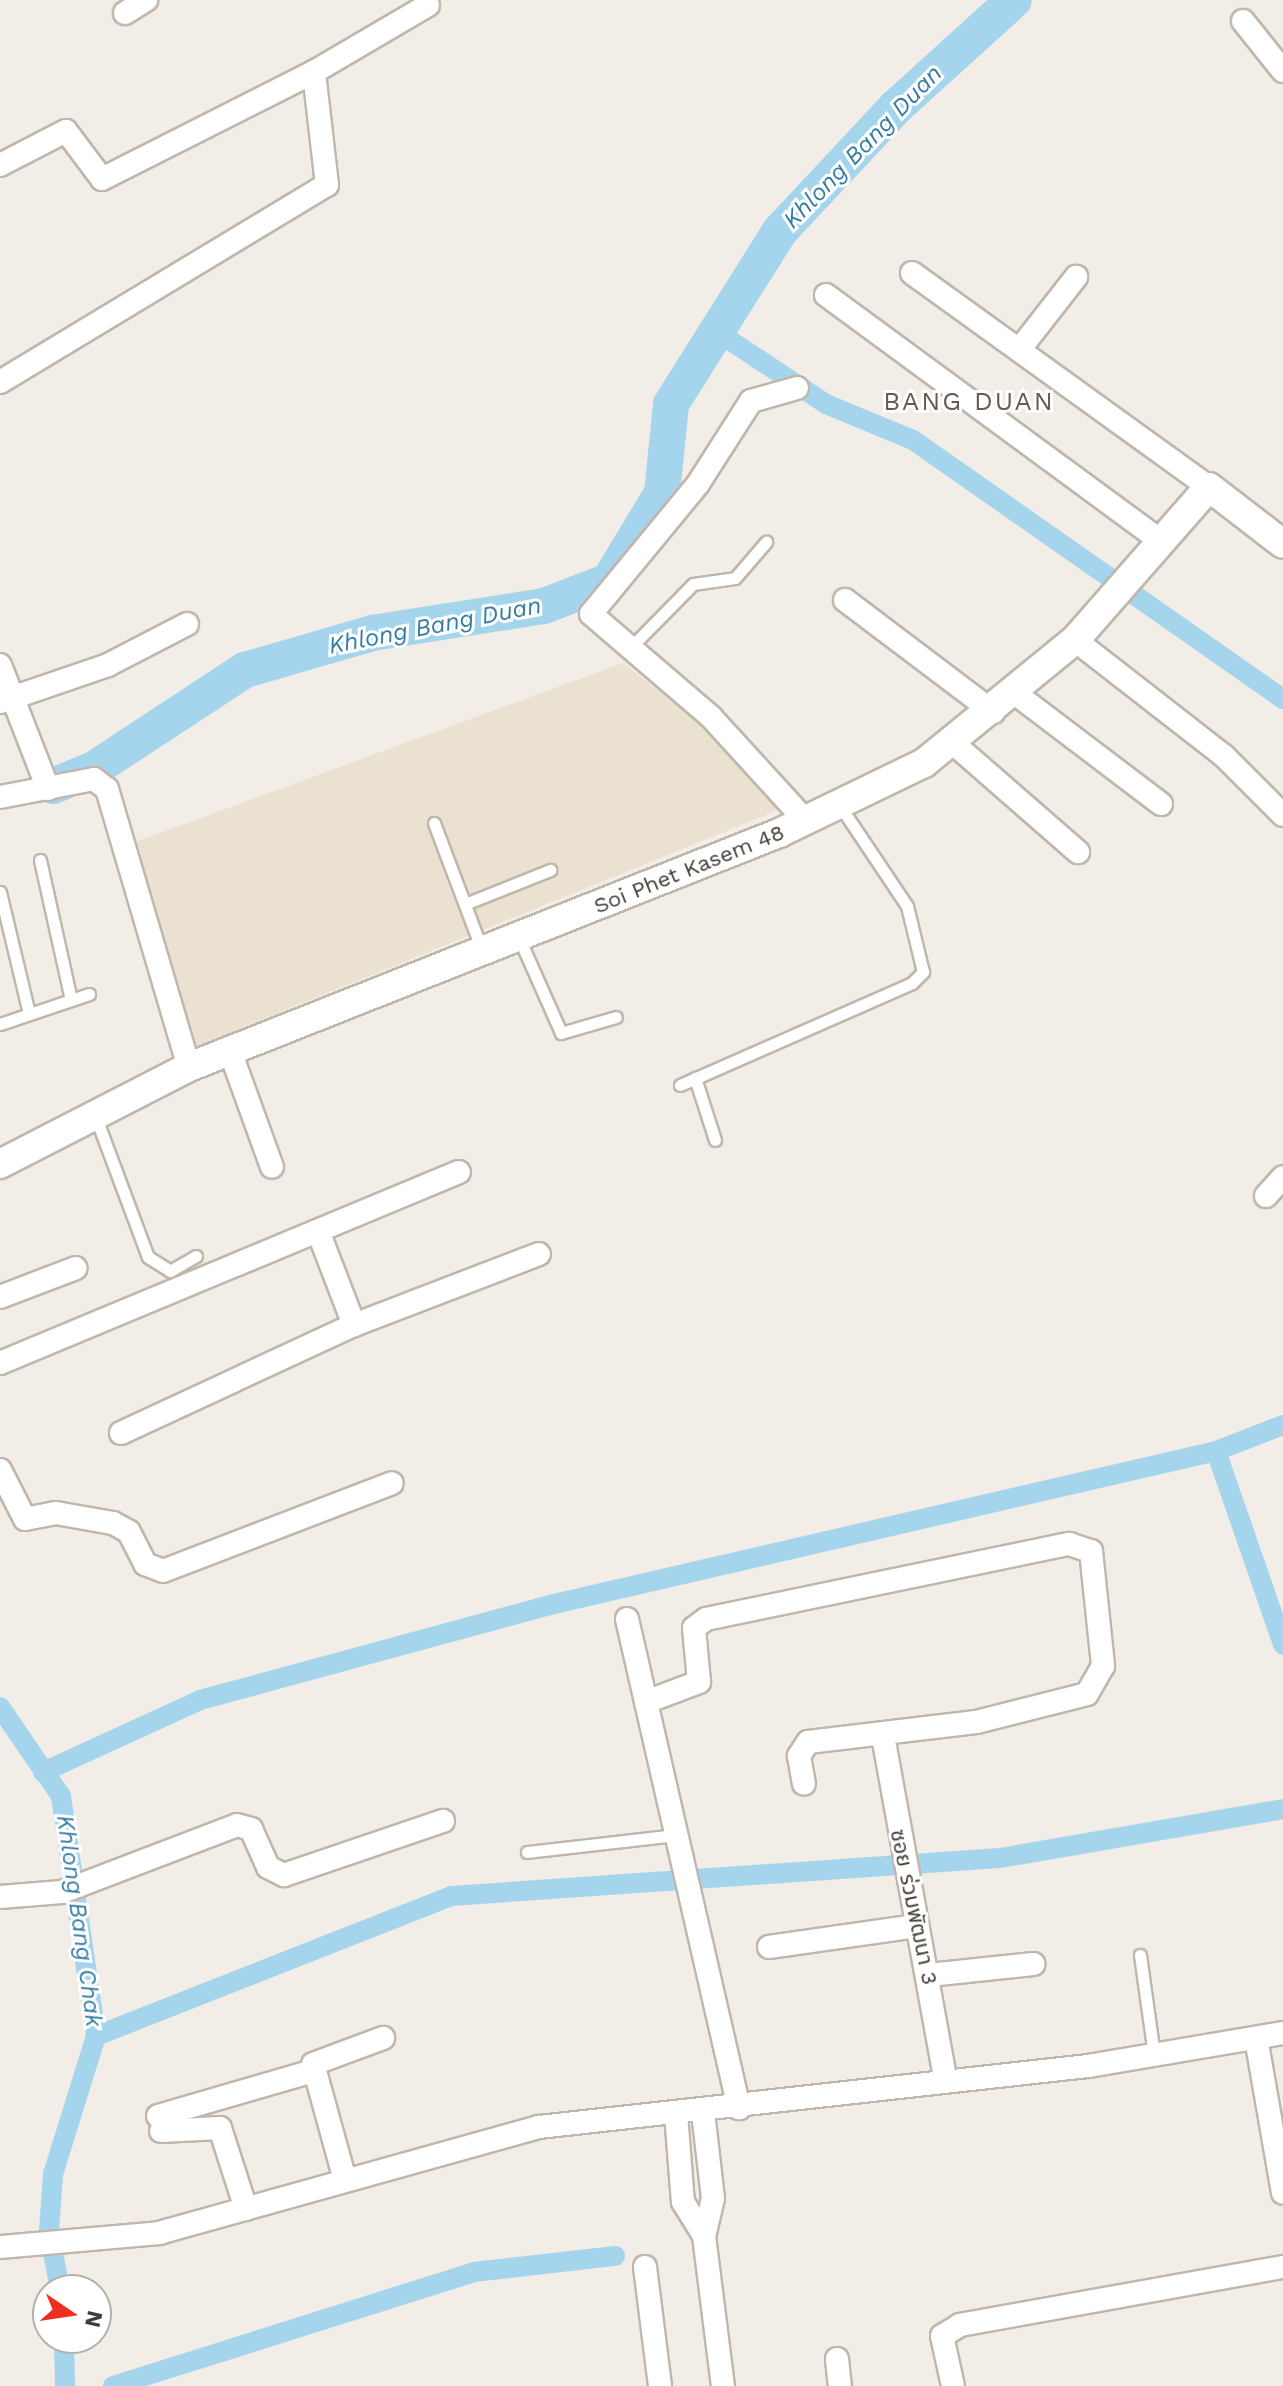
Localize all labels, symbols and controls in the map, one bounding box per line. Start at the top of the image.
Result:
water label: Khlong Bang Duan [778,59,948,235]
district label: BANG DUAN [883,386,1055,418]
water label: Khlong Bang Duan [326,591,544,661]
street label: Soi Phet Kasem 48 [590,819,788,919]
water label: Khlong Bang Chak [50,1813,108,2029]
street label: ซอย ร่วมพัฒนา 3 [885,1827,943,1987]
north arrow [32,2274,112,2354]
text: N [80,2308,108,2330]

